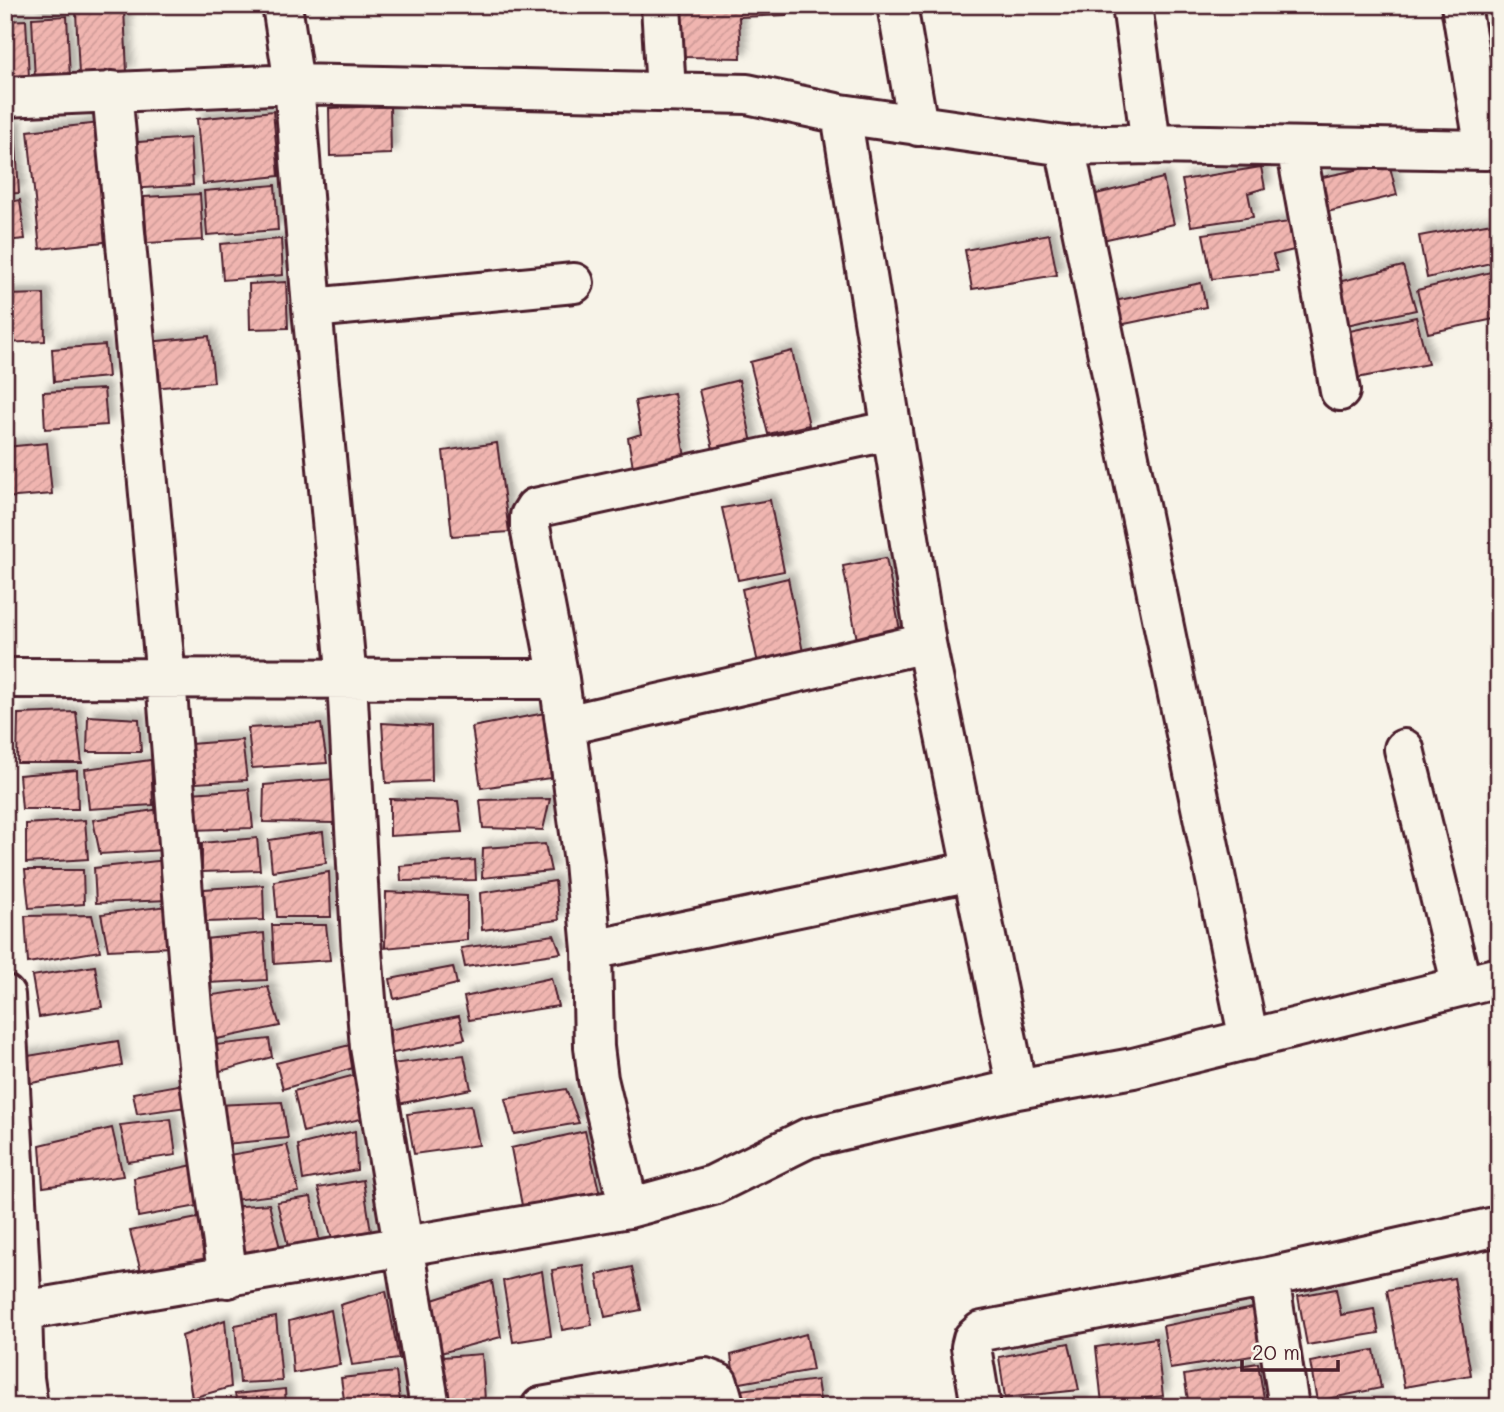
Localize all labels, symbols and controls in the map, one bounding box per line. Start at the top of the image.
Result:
scale bar [1242,1328,1338,1372]
text: 20 m [1252,1338,1300,1365]

